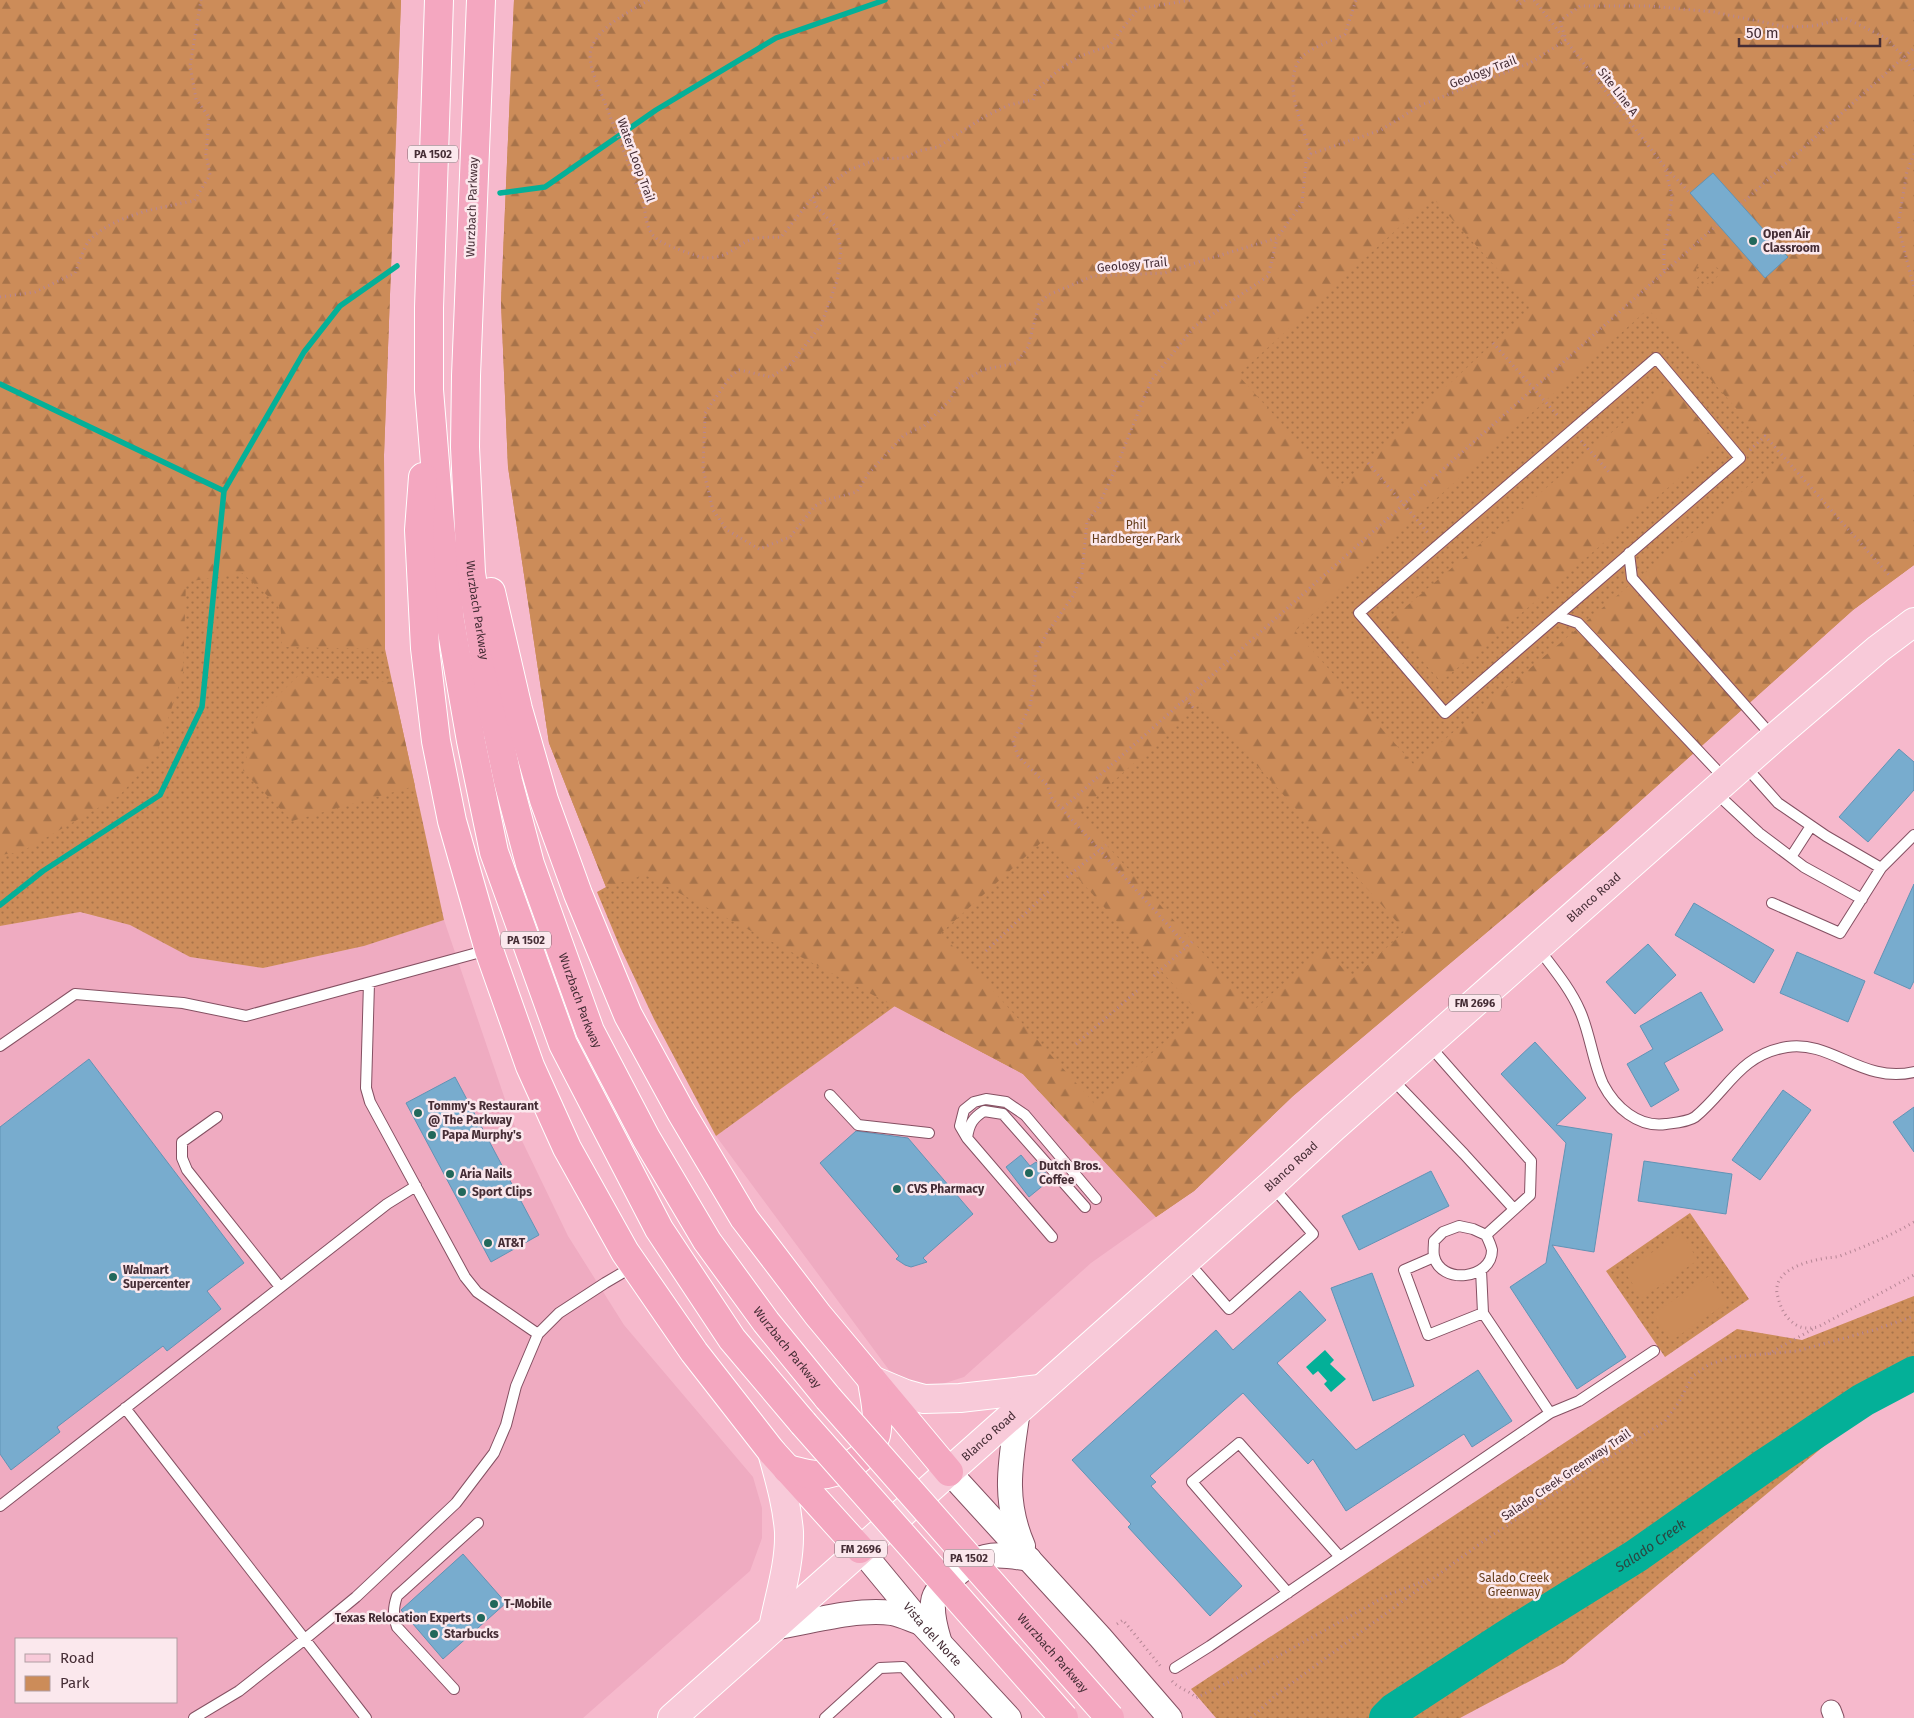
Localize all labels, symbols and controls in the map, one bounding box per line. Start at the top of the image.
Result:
scale bar [1739,15,1880,47]
text: 50 m [1746,24,1779,42]
street label: Geology Trail [1448,53,1519,91]
street label: Site Line A [1595,65,1641,119]
street label: Water Loop Trail [614,116,658,204]
road number: PA 1502 [408,146,458,162]
street label: Wurzbach Parkway [463,157,481,257]
place label: Open Air Classroom [1763,227,1820,255]
marker: Open Air Classroom [1747,235,1759,247]
street label: Geology Trail [1096,255,1168,275]
park label: Phil Hardberger Park [1092,518,1181,546]
street label: Wurzbach Parkway [463,560,492,661]
street label: Blanco Road [1564,870,1624,925]
road number: PA 1502 [501,932,551,948]
street label: Wurzbach Parkway [556,951,605,1050]
road number: FM 2696 [1449,994,1501,1011]
place label: Tommy's Restaurant @ The Parkway [428,1099,539,1127]
marker: Tommy's Restaurant @ The Parkway [412,1107,424,1119]
place label: Papa Murphy's [442,1128,522,1142]
marker: Papa Murphy's [426,1129,438,1141]
street label: Blanco Road [1261,1139,1321,1195]
place label: Dutch Bros. Coffee [1039,1159,1101,1187]
place label: Aria Nails [459,1167,512,1181]
marker: Dutch Bros. Coffee [1023,1167,1035,1179]
marker: Aria Nails [444,1168,456,1180]
place label: CVS Pharmacy [907,1182,985,1196]
marker: CVS Pharmacy [891,1183,903,1195]
place label: Sport Clips [472,1185,532,1199]
marker: Sport Clips [456,1186,468,1198]
place label: AT&T [497,1236,526,1250]
marker: AT&T [482,1237,494,1249]
place label: Walmart Supercenter [123,1263,190,1291]
marker: Walmart Supercenter [107,1271,119,1283]
street label: Wurzbach Parkway [750,1304,824,1391]
street label: Blanco Road [959,1408,1019,1464]
street label: Salado Creek Greenway Trail [1499,1426,1634,1524]
water label: Salado Creek [1611,1515,1690,1576]
road number: FM 2696 [835,1540,887,1558]
road number: PA 1502 [944,1550,994,1566]
park label: Salado Creek Greenway [1479,1571,1550,1599]
place label: T-Mobile [504,1597,552,1611]
marker: T-Mobile [488,1598,500,1610]
street label: Vista del Norte [900,1600,965,1669]
place label: Texas Relocation Experts [335,1611,471,1625]
street label: Wurzbach Parkway [1014,1611,1091,1695]
marker: Texas Relocation Experts [475,1612,487,1624]
place label: Starbucks [444,1627,499,1641]
marker: Starbucks [428,1628,440,1640]
legend [15,1638,178,1703]
text: Road [60,1649,95,1667]
text: Park [60,1674,90,1692]

